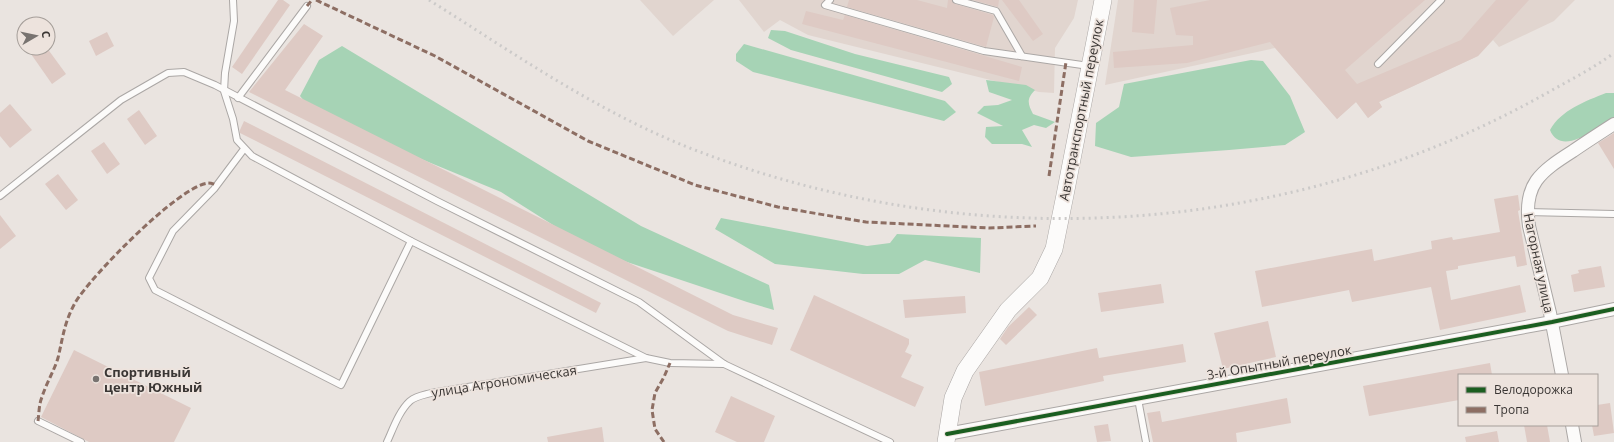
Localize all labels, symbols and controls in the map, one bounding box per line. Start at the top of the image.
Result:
north arrow [16,16,56,56]
street label: Автотранспортный переулок [1055,18,1107,202]
text: С [38,30,54,39]
street label: Нагорная улица [1520,211,1558,315]
street label: 3-й Опытный переулок [1205,340,1353,384]
street label: улица Агрономическая [430,361,578,401]
place label: Спортивный центр Южный [104,363,202,396]
marker: Спортивный центр Южный [91,374,101,384]
legend [1458,374,1598,426]
text: Велодорожка [1494,381,1573,398]
text: Тропа [1494,401,1529,418]

